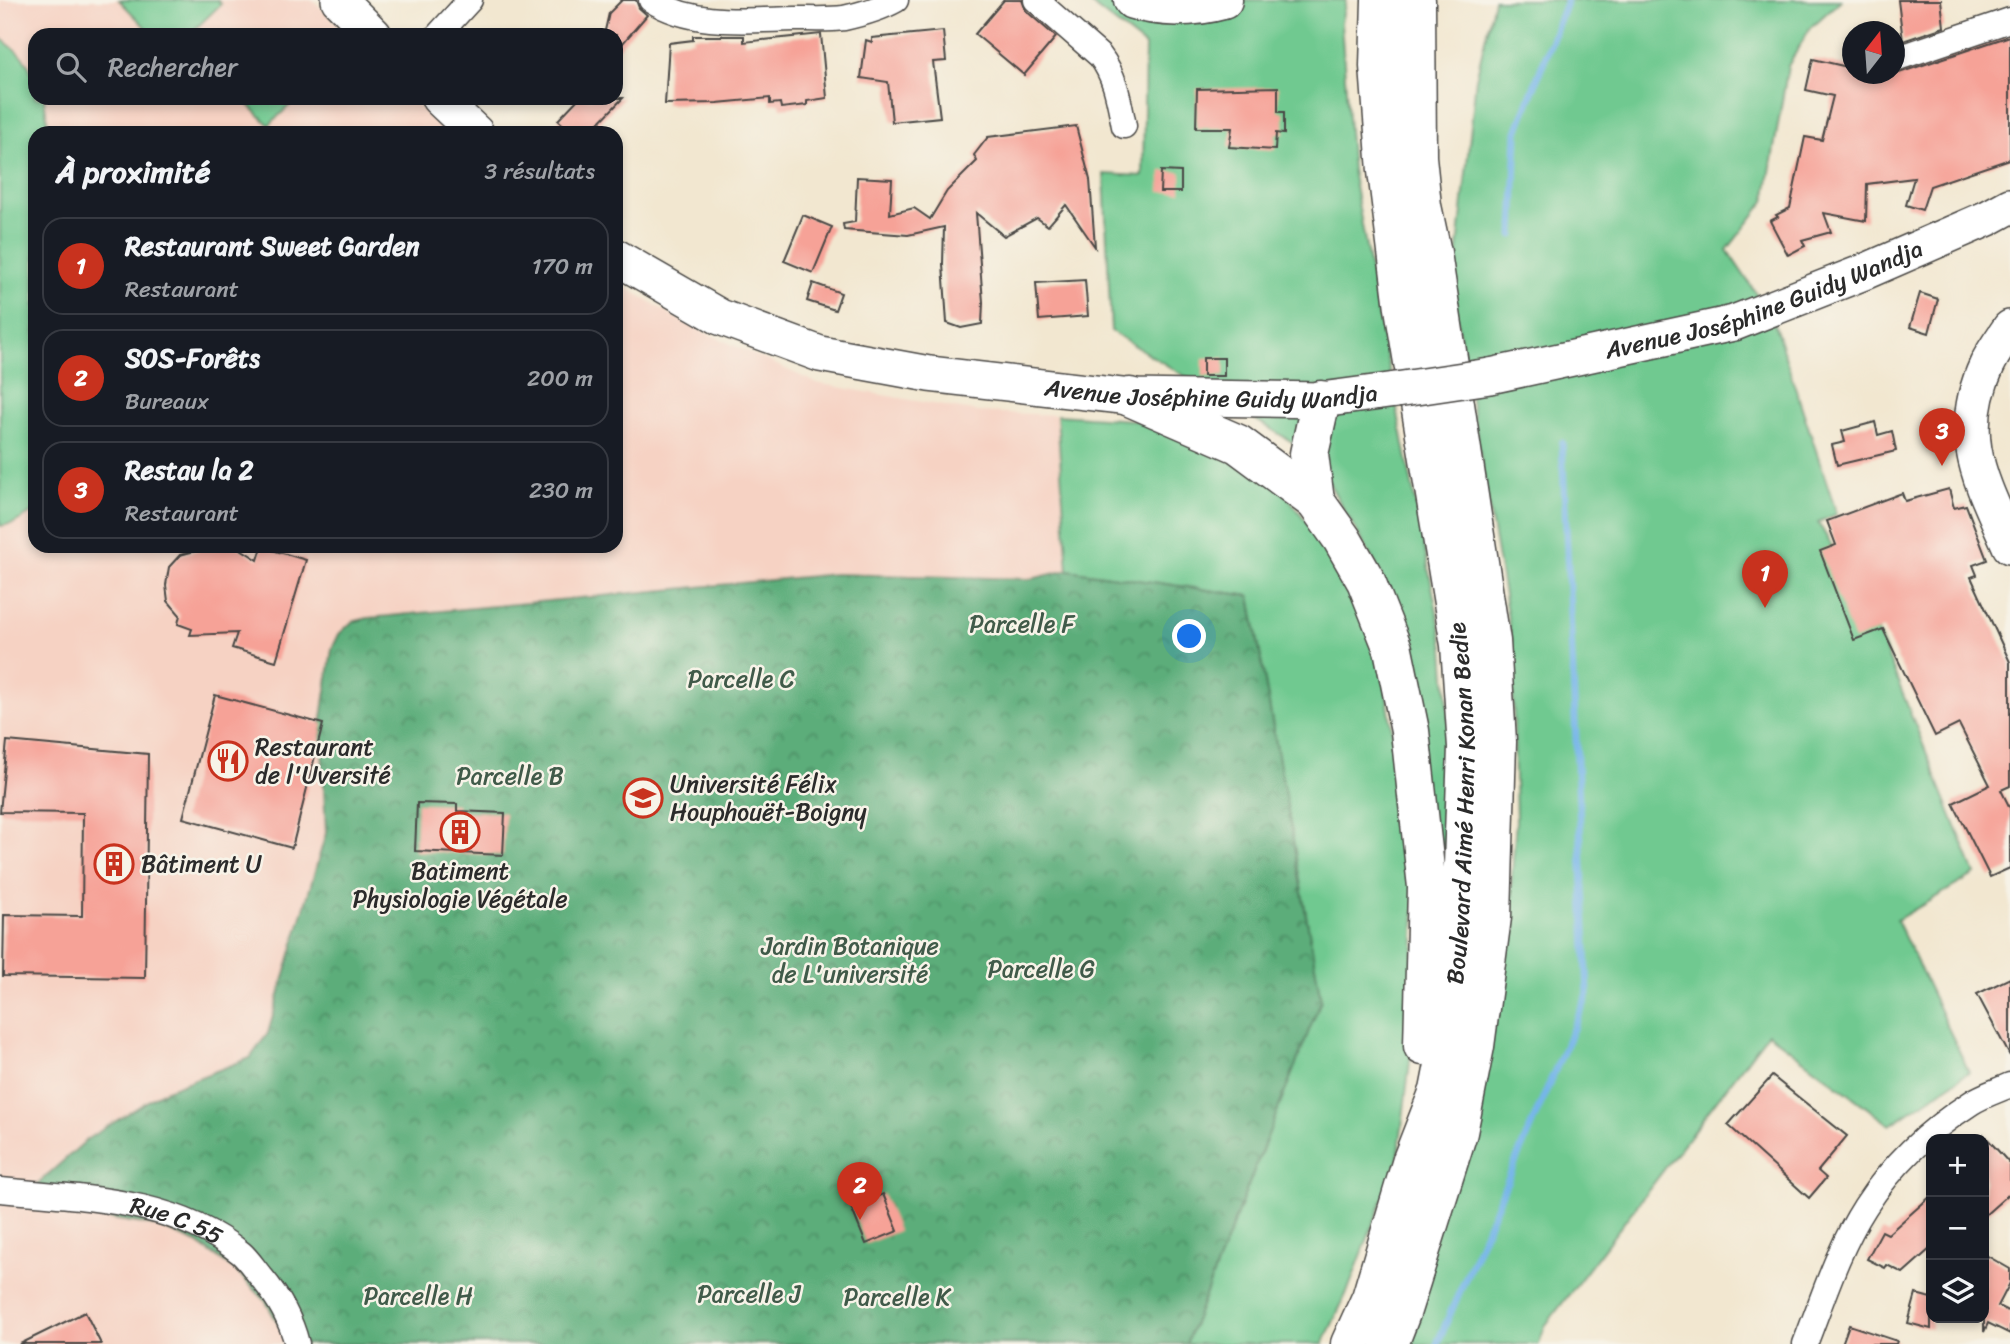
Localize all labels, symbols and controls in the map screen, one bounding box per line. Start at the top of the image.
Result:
north arrow [1842,21,1905,84]
search box [28,28,623,105]
text: Rechercher [108,44,238,90]
icon: search [52,48,90,86]
text: À proximité [56,145,210,199]
text: 3 résultats [485,151,595,192]
text: Restaurant Sweet Garden [125,223,420,269]
street label: Avenue Joséphine Guidy Wandja [1600,228,1930,372]
text: 1 [76,246,86,287]
text: 170 m [532,246,593,287]
text: Restaurant [125,269,239,310]
text: SOS-Forêts [125,335,260,381]
text: 2 [74,358,88,399]
text: 200 m [527,358,593,399]
street label: Avenue Joséphine Guidy Wandja [1042,366,1380,421]
text: Bureaux [125,381,209,422]
pin: 3 [1919,408,1965,466]
text: Restau la 2 [125,447,253,493]
text: 3 [75,470,87,511]
text: 230 m [529,470,593,511]
text: Restaurant [125,493,239,534]
pin: 1 [1742,550,1788,608]
park label: Parcelle F [969,603,1076,645]
your location [1172,619,1206,653]
street label: Boulevard Aimé Henri Konan Bedie [1434,619,1488,986]
park label: Parcelle C [687,658,795,700]
place label: Restaurant de l'Uversité [255,726,391,796]
restaurant icon: Restaurant de l'Uversité [207,740,249,782]
park label: Parcelle B [456,755,564,797]
place label: Université Félix Houphouët-Boigny [670,763,867,833]
school or university icon: Université Félix Houphouët-Boigny [622,777,664,819]
building icon: Batiment Physiologie Végétale [439,811,481,853]
building icon: Bâtiment U [93,843,135,885]
place label: Bâtiment U [141,843,263,885]
place label: Batiment Physiologie Végétale [352,850,568,920]
park label: Jardin Botanique de L'université [760,925,939,995]
park label: Parcelle G [987,948,1095,990]
map controls [1926,1134,1989,1323]
button: + [1926,1134,1989,1197]
pin: 2 [837,1162,883,1220]
street label: Rue C 55 [126,1184,231,1257]
button: − [1926,1197,1989,1260]
button: layers [1926,1260,1989,1323]
park label: Parcelle J [697,1273,801,1315]
park label: Parcelle H [363,1275,473,1317]
park label: Parcelle K [844,1276,952,1318]

